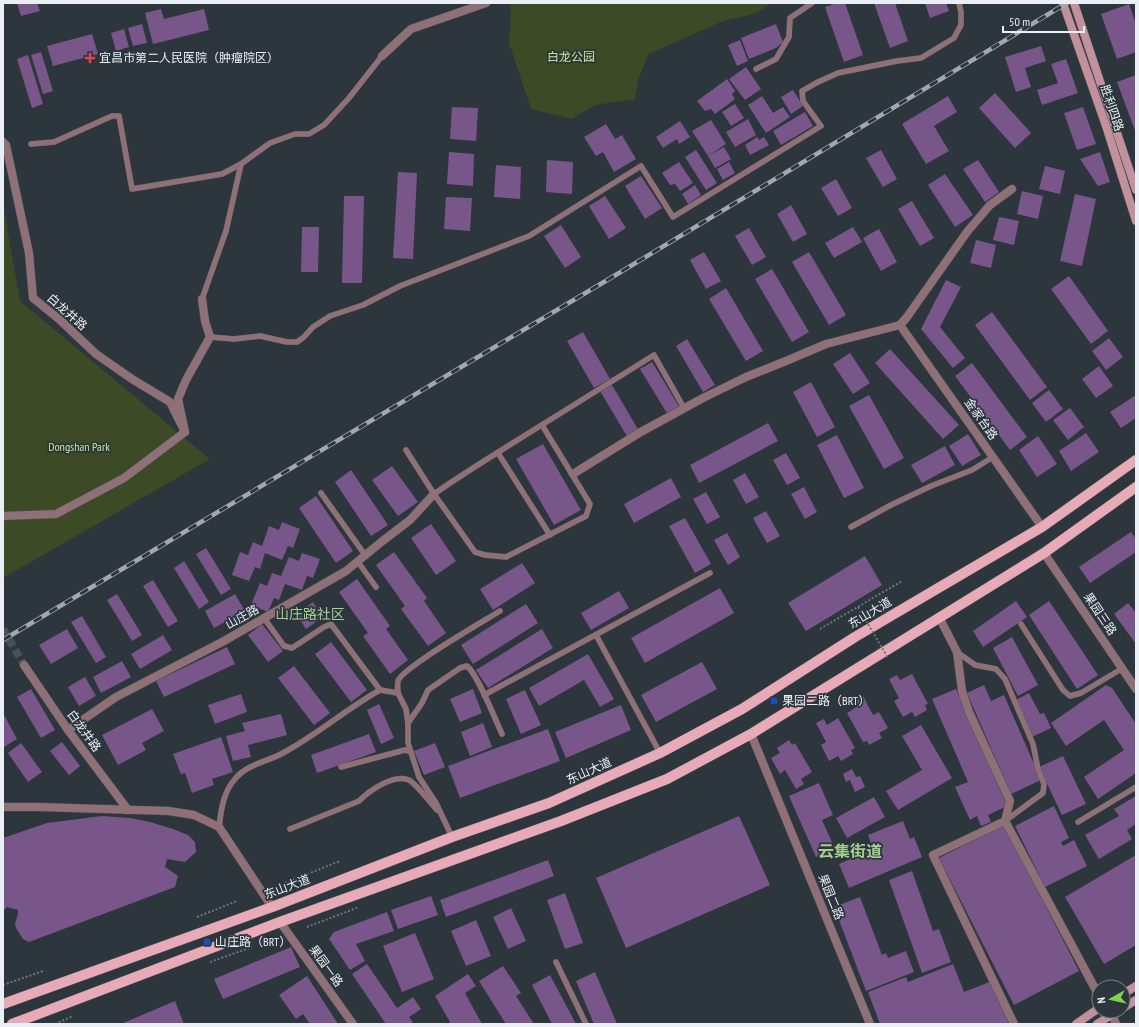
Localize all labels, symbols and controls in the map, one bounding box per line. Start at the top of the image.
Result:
scale bar [1003,8,1084,34]
text: 50 m [1009,14,1030,29]
park label: 白龙公园 [547,49,595,64]
place label: 宜昌市第二人民医院（肿瘤院区） [99,50,279,65]
marker: 宜昌市第二人民医院（肿瘤院区） [84,52,96,64]
street label: 胜利四路 [1098,83,1127,133]
street label: 白龙井路 [44,290,90,333]
street label: 金家台路 [961,395,1001,443]
park label: Dongshan Park [48,439,110,454]
street label: 果园三路 [1081,590,1120,638]
street label: 东山大道 [845,594,894,631]
street label: 山庄路 [222,601,261,632]
district label: 山庄路社区 [275,605,345,623]
place label: 果园二路（BRT） [782,693,870,708]
marker: 果园二路（BRT） [769,696,779,706]
street label: 白龙井路 [64,707,105,755]
street label: 东山大道 [564,754,614,787]
district label: 云集街道 [818,841,882,861]
street label: 东山大道 [262,871,312,902]
street label: 果园二路 [816,872,847,922]
place label: 山庄路（BRT） [215,934,291,949]
marker: 山庄路（BRT） [202,937,212,947]
street label: 果园一路 [306,942,347,990]
north arrow [1091,979,1131,1019]
text: N [1094,996,1108,1004]

